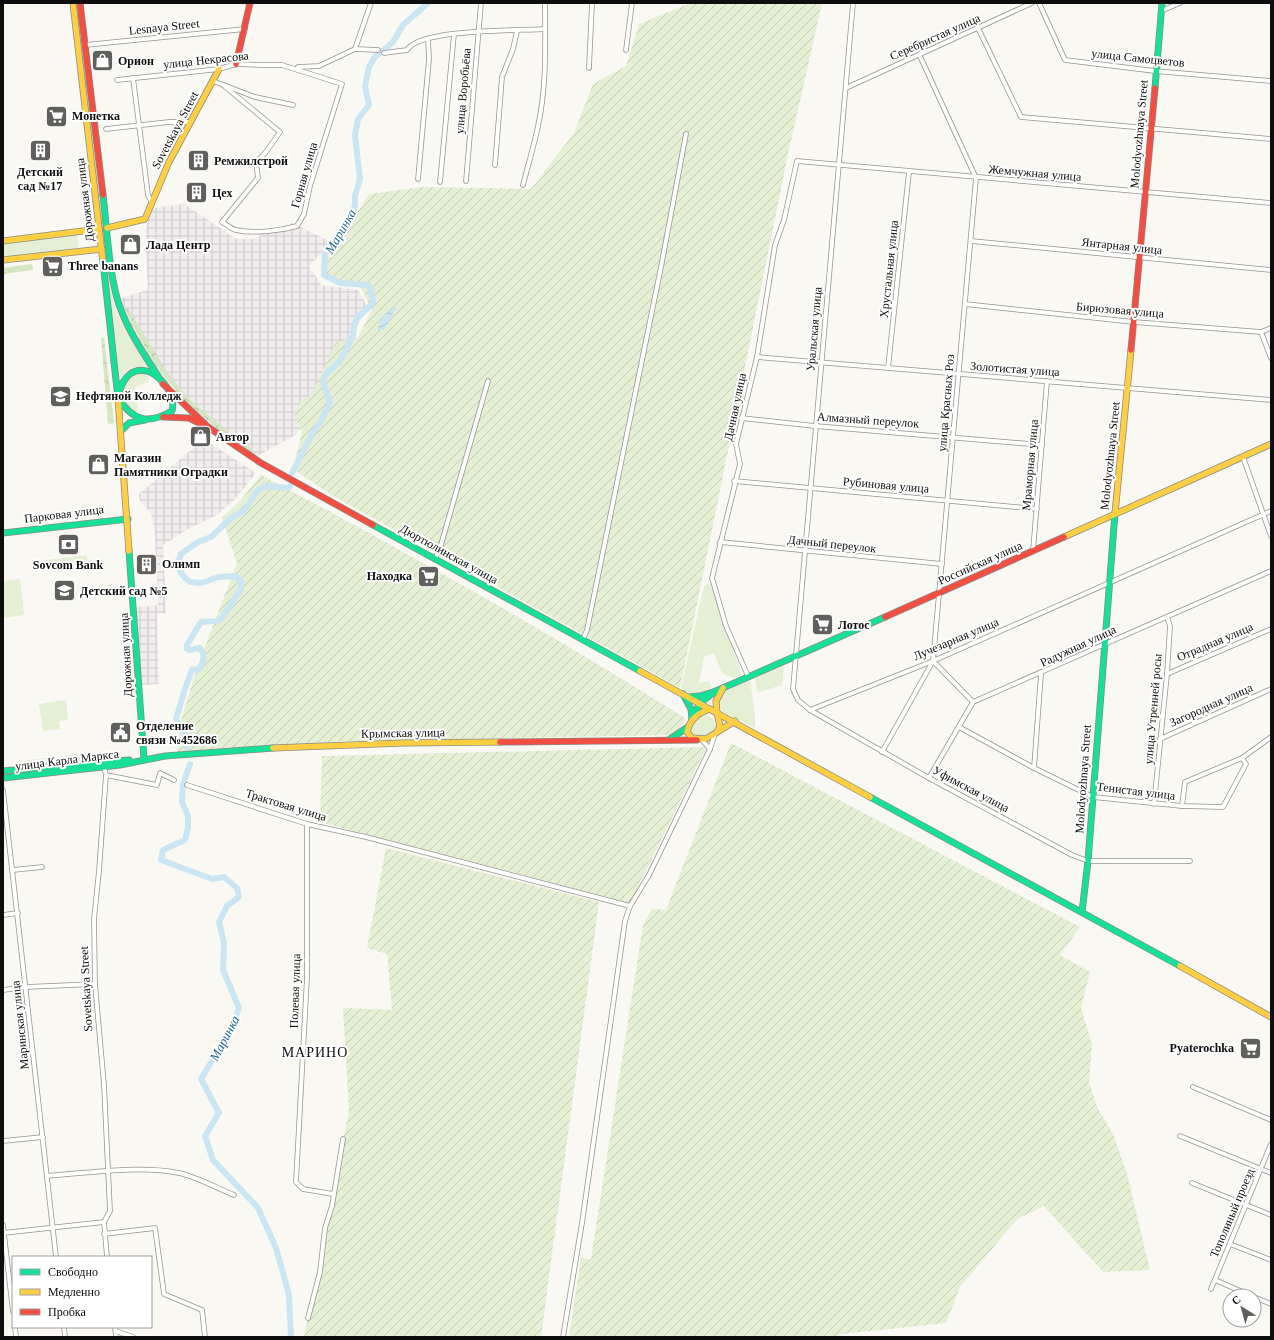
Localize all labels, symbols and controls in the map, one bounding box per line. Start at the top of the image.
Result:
street label: Серебристая улица [888,10,983,63]
street label: Lesnaya Street [128,16,201,38]
street label: улица Самоцветов [1091,46,1186,70]
street label: улица Воробьёва [452,47,474,135]
shop icon: Орион [89,48,115,74]
street label: улица Некрасова [163,48,250,71]
place label: Орион [118,54,154,68]
street label: Molodyozhnaya Street [1127,78,1151,189]
street label: Sovetskaya Street [149,88,202,171]
supermarket icon: Монетка [43,103,69,129]
place label: Монетка [72,109,120,123]
building icon: Детский сад №17 [27,138,53,164]
street label: Горная улица [288,140,320,210]
building icon: Ремжилстрой [185,148,211,174]
place label: Ремжилстрой [214,154,288,168]
street label: Дорожная улица [73,157,97,243]
street label: Жемчужная улица [988,162,1083,184]
place label: Детский сад №17 [17,165,63,193]
building icon: Цех [183,180,209,206]
place label: Цех [212,186,232,200]
water label: Маринка [321,206,359,257]
street label: Хрустальная улица [877,219,901,318]
shop icon: Лада Центр [117,232,143,258]
street label: Янтарная улица [1081,235,1164,257]
place label: Лада Центр [146,238,211,252]
supermarket icon: Three banans [40,253,66,279]
place label: Three banans [68,259,138,273]
street label: Уральская улица [803,285,825,372]
street label: Бирюзовая улица [1076,299,1165,321]
street label: улица Красных Роз [935,353,957,452]
street label: Золотистая улица [970,359,1061,379]
street label: Дачная улица [721,371,749,442]
school or university icon: Нефтяной Колледж [47,383,73,409]
place label: Нефтяной Колледж [76,389,182,403]
street label: Molodyozhnaya Street [1097,400,1123,511]
street label: Алмазный переулок [817,409,920,431]
street label: Мраморная улица [1019,418,1041,511]
shop icon: Автор [188,424,214,450]
place label: Автор [216,430,250,444]
place label: Магазин Памятники Оградки [114,451,228,479]
shop icon: Магазин Памятники Оградки [85,452,111,478]
street label: Рубиновая улица [842,474,930,496]
street label: Парковая улица [23,502,105,526]
street label: Дюртюлинская улица [397,521,501,587]
bank icon: Sovcom Bank [55,531,81,557]
street label: Дачный переулок [787,532,877,556]
street label: Российская улица [936,538,1025,588]
building icon: Олимп [134,551,160,577]
place label: Олимп [162,557,200,571]
place label: Sovcom Bank [33,558,103,572]
supermarket icon: Находка [415,563,441,589]
place label: Находка [367,569,412,583]
school or university icon: Детский сад №5 [52,578,78,604]
place label: Детский сад №5 [80,584,167,598]
street label: Дорожная улица [117,612,135,697]
supermarket icon: Лотос [810,612,836,638]
street label: Лучезарная улица [911,614,1001,663]
place label: Лотос [838,618,870,632]
street label: Отрадная улица [1175,619,1256,664]
street label: Радужная улица [1038,622,1119,670]
street label: улица Утренней росы [1141,653,1165,765]
street label: Загородная улица [1167,680,1255,730]
place label: Отделение связи №452686 [136,719,217,747]
public building icon: Отделение связи №452686 [107,720,133,746]
street label: Molodyozhnaya Street [1072,723,1094,834]
street label: Крымская улица [361,725,446,741]
street label: улица Карла Маркса [14,747,120,773]
street label: Уфимская улица [930,763,1012,815]
street label: Тенистая улица [1096,779,1177,803]
street label: Трактовая улица [244,786,329,824]
street label: Sovetskaya Street [77,945,95,1032]
street label: Полевая улица [287,953,303,1029]
street label: Маринская улица [8,979,32,1070]
water label: Маринка [206,1013,243,1064]
supermarket icon: Pyaterochka [1237,1035,1263,1061]
place label: Pyaterochka [1170,1041,1234,1055]
district label: МАРИНО [282,1045,348,1060]
street label: Тополиный проезд [1207,1166,1257,1260]
legend [12,1256,152,1328]
text: Свободно [48,1265,98,1279]
text: Медленно [48,1285,100,1299]
north arrow [1222,1288,1262,1328]
text: С [1229,1293,1243,1307]
text: Пробка [48,1305,86,1319]

